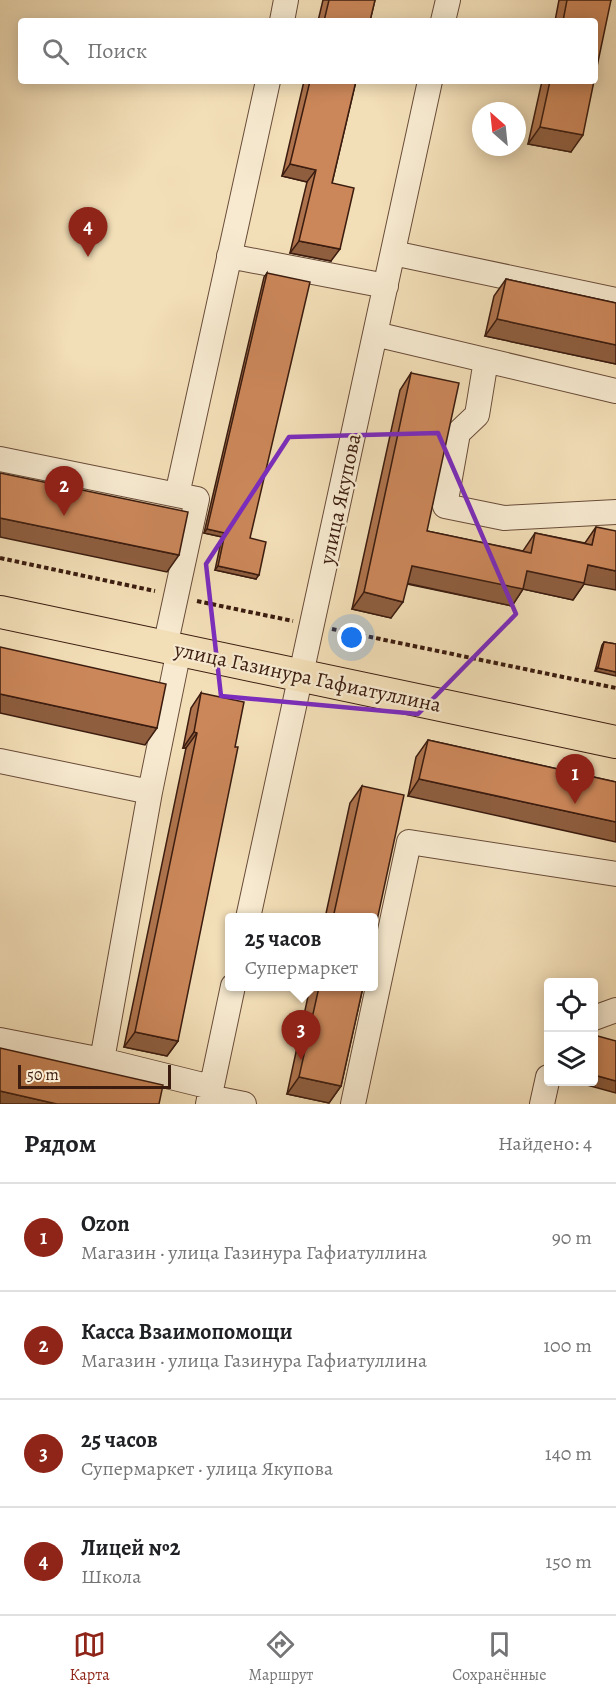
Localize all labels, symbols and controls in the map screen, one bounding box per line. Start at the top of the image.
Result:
search box [18,18,598,84]
icon: search [39,35,72,68]
text: Поиск [87,36,147,66]
north arrow [472,102,526,156]
pin: 4 [68,208,107,257]
street label: улица Якупова [312,431,368,568]
pin: 2 [44,466,84,516]
your location [337,623,366,652]
street label: улица Газинура Гафиатуллина [171,635,444,719]
pin: 1 [556,754,594,804]
popup [225,913,378,991]
text: 25 часов [245,924,321,954]
text: Супермаркет [245,954,358,981]
map controls [544,978,598,1086]
button: locate [544,978,598,1032]
pin: 3 [282,1010,320,1060]
button: layers [544,1032,598,1086]
scale bar [18,1062,171,1090]
text: 50 m [27,1064,59,1086]
text: Рядом [24,1126,96,1161]
text: Найдено: 4 [498,1130,592,1157]
text: Ozon [81,1209,130,1239]
text: 1 [40,1224,47,1251]
text: 90 m [552,1224,592,1251]
text: Магазин · улица Газинура Гафиатуллина [81,1239,427,1266]
text: Касса Взаимопомощи [81,1317,293,1347]
text: 2 [39,1332,48,1359]
text: 100 m [543,1332,592,1359]
text: Магазин · улица Газинура Гафиатуллина [81,1347,427,1374]
text: 25 часов [81,1425,158,1455]
text: 3 [39,1440,48,1467]
text: 140 m [545,1440,592,1467]
text: Супермаркет · улица Якупова [81,1455,333,1482]
text: Лицей №2 [81,1533,180,1563]
text: 4 [39,1548,48,1575]
text: 150 m [545,1548,592,1575]
text: Школа [81,1563,141,1590]
tab: Карта [69,1628,110,1686]
tab: Маршрут [249,1628,313,1686]
tab: Сохранённые [452,1628,547,1686]

